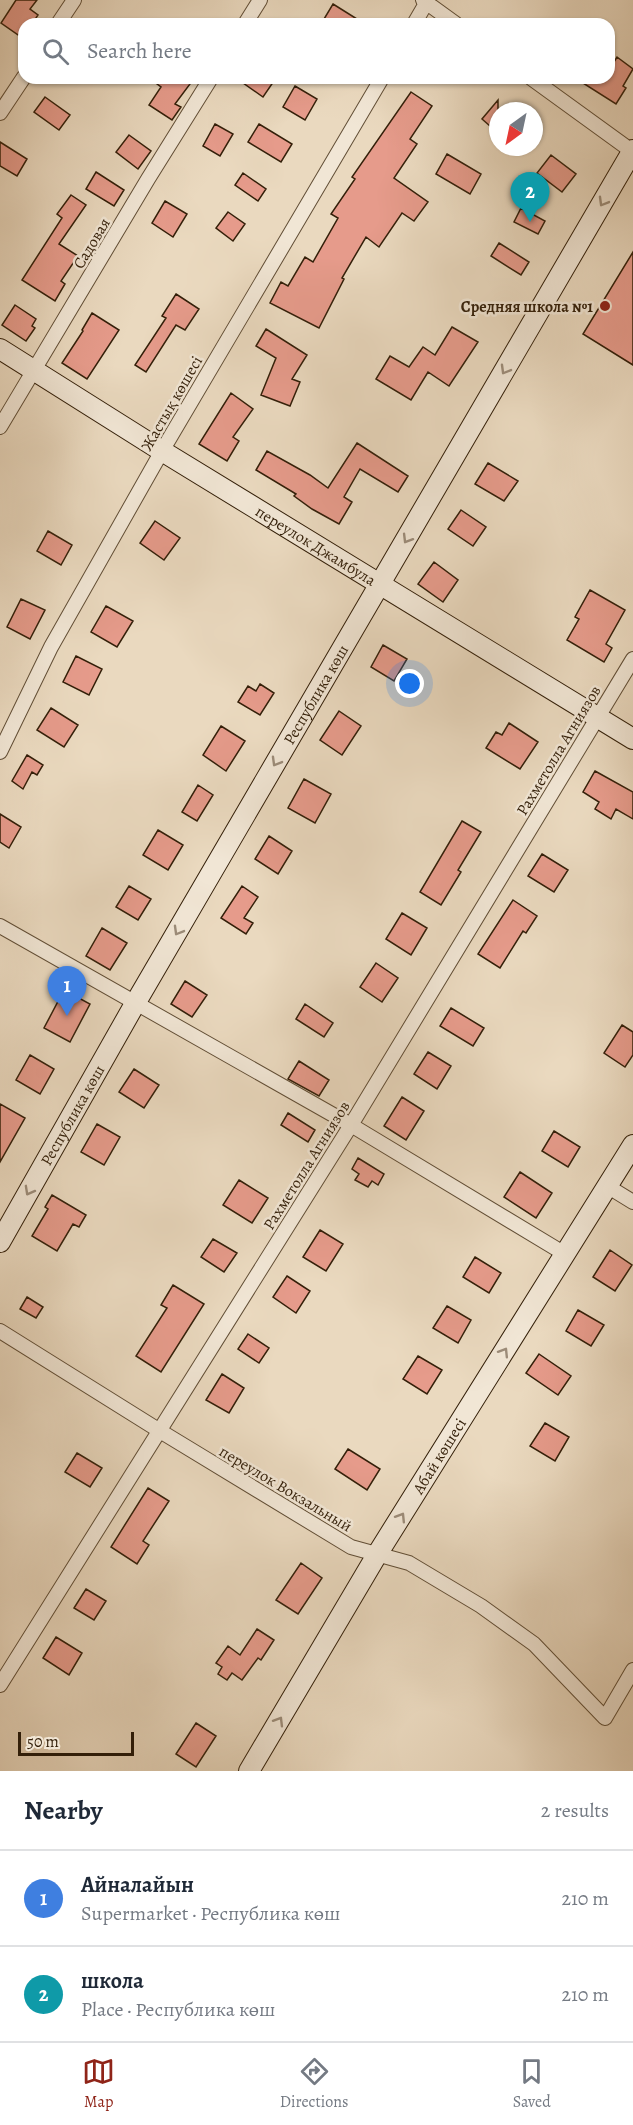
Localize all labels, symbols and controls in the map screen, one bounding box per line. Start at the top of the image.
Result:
search box [18,18,615,84]
icon: search [39,35,72,68]
text: Search here [87,36,192,66]
north arrow [489,102,543,156]
pin: 2 [510,172,550,222]
one-way arrow [599,196,610,206]
street label: Садовая [68,214,116,273]
place label: Средняя школа №1 [461,296,593,318]
marker: Средняя школа №1 [598,299,612,313]
street label: Жастық көшесі [136,352,208,455]
one-way arrow [501,364,512,375]
street label: переулок Джамбула [251,501,381,592]
one-way arrow [402,533,414,543]
street label: Республика көш [279,641,354,749]
your location [395,669,424,698]
street label: Рахметолла Агниязов [511,681,606,820]
one-way arrow [272,756,283,766]
one-way arrow [173,924,185,935]
pin: 1 [48,966,86,1016]
street label: Республика көш [36,1061,110,1170]
street label: Рахметолла Агниязов [258,1097,355,1234]
one-way arrow [25,1185,36,1195]
one-way arrow [496,1348,508,1358]
street label: Абай көшесі [407,1414,472,1499]
street label: переулок Вокзальный [215,1440,356,1537]
one-way arrow [393,1513,405,1523]
one-way arrow [272,1717,284,1727]
scale bar [18,1729,134,1756]
text: 50 m [27,1731,59,1753]
text: Nearby [24,1793,103,1828]
text: 2 results [541,1797,609,1824]
text: Айналайын [81,1870,194,1900]
text: 1 [40,1885,47,1912]
text: 210 m [561,1885,609,1912]
text: Supermarket · Республика көш [81,1900,340,1927]
text: школа [81,1966,144,1996]
text: 2 [39,1981,48,2008]
text: 210 m [561,1981,609,2008]
text: Place · Республика көш [81,1996,275,2023]
tab: Map [82,2055,115,2113]
tab: Directions [280,2055,348,2113]
tab: Saved [513,2055,551,2113]

